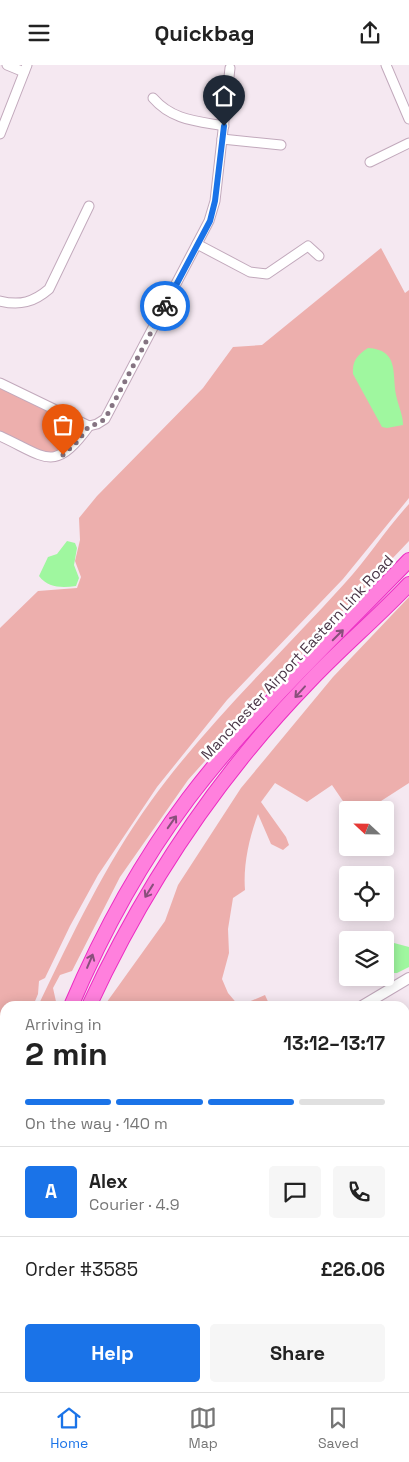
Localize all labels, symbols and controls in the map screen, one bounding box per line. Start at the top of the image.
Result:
icon: menu [25,19,53,47]
text: Quickbag [154,19,255,47]
icon: share [356,19,384,47]
pin [203,75,245,126]
icon: home [210,82,238,110]
courier [140,281,190,331]
icon: bike [151,292,179,320]
pin [42,404,84,455]
icon: bag [49,411,77,439]
street label: Manchester Airport Eastern Link Road [197,551,397,763]
one-way arrow [332,628,344,641]
one-way arrow [294,685,306,698]
north arrow [339,801,394,856]
map controls [339,801,394,986]
one-way arrow [167,816,178,829]
button: locate [339,866,394,921]
one-way arrow [144,884,155,898]
button: layers [339,931,394,986]
one-way arrow [86,954,95,969]
text: Arriving in [25,1014,102,1035]
text: 13:12–13:17 [283,1031,385,1056]
text: 2 min [25,1034,108,1074]
text: On the way · 140 m [25,1113,168,1134]
button: chat [269,1166,321,1218]
button: phone [333,1166,385,1218]
text: Alex [89,1169,128,1194]
text: A [45,1179,57,1204]
text: Courier · 4.9 [89,1194,179,1215]
text: Order #3585 [25,1257,138,1282]
text: £26.06 [320,1257,385,1282]
button: Help [25,1324,200,1382]
button: Share [210,1324,385,1382]
tab: Home [50,1404,88,1452]
tab: Map [189,1404,218,1452]
tab: Saved [318,1404,359,1452]

